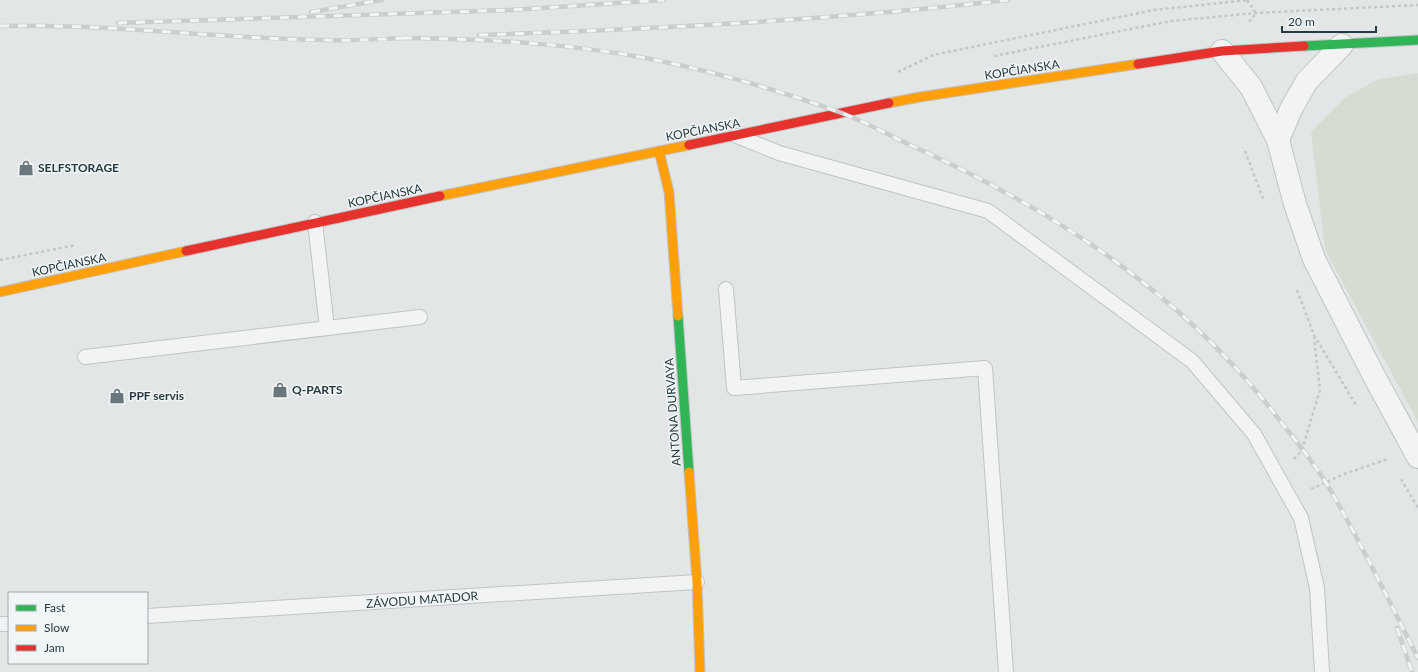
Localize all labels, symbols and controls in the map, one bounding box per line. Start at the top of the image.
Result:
scale bar [1282,8,1376,34]
text: 20 m [1288,14,1315,29]
street label: KOPČIANSKA [983,56,1061,83]
street label: KOPČIANSKA [664,115,742,144]
shop icon: SELFSTORAGE [17,159,35,177]
place label: SELFSTORAGE [38,160,119,175]
street label: KOPČIANSKA [346,180,424,211]
street label: KOPČIANSKA [30,249,108,280]
street label: ANTONA DURVAYA [661,357,684,467]
shop icon: Q-PARTS [271,381,289,399]
place label: Q-PARTS [292,382,343,397]
shop icon: PPF servis [108,387,126,405]
place label: PPF servis [129,388,184,403]
street label: ZÁVODU MATADOR [365,588,479,611]
legend [8,592,148,664]
text: Fast [44,600,66,615]
text: Slow [44,620,70,635]
text: Jam [44,640,65,655]

